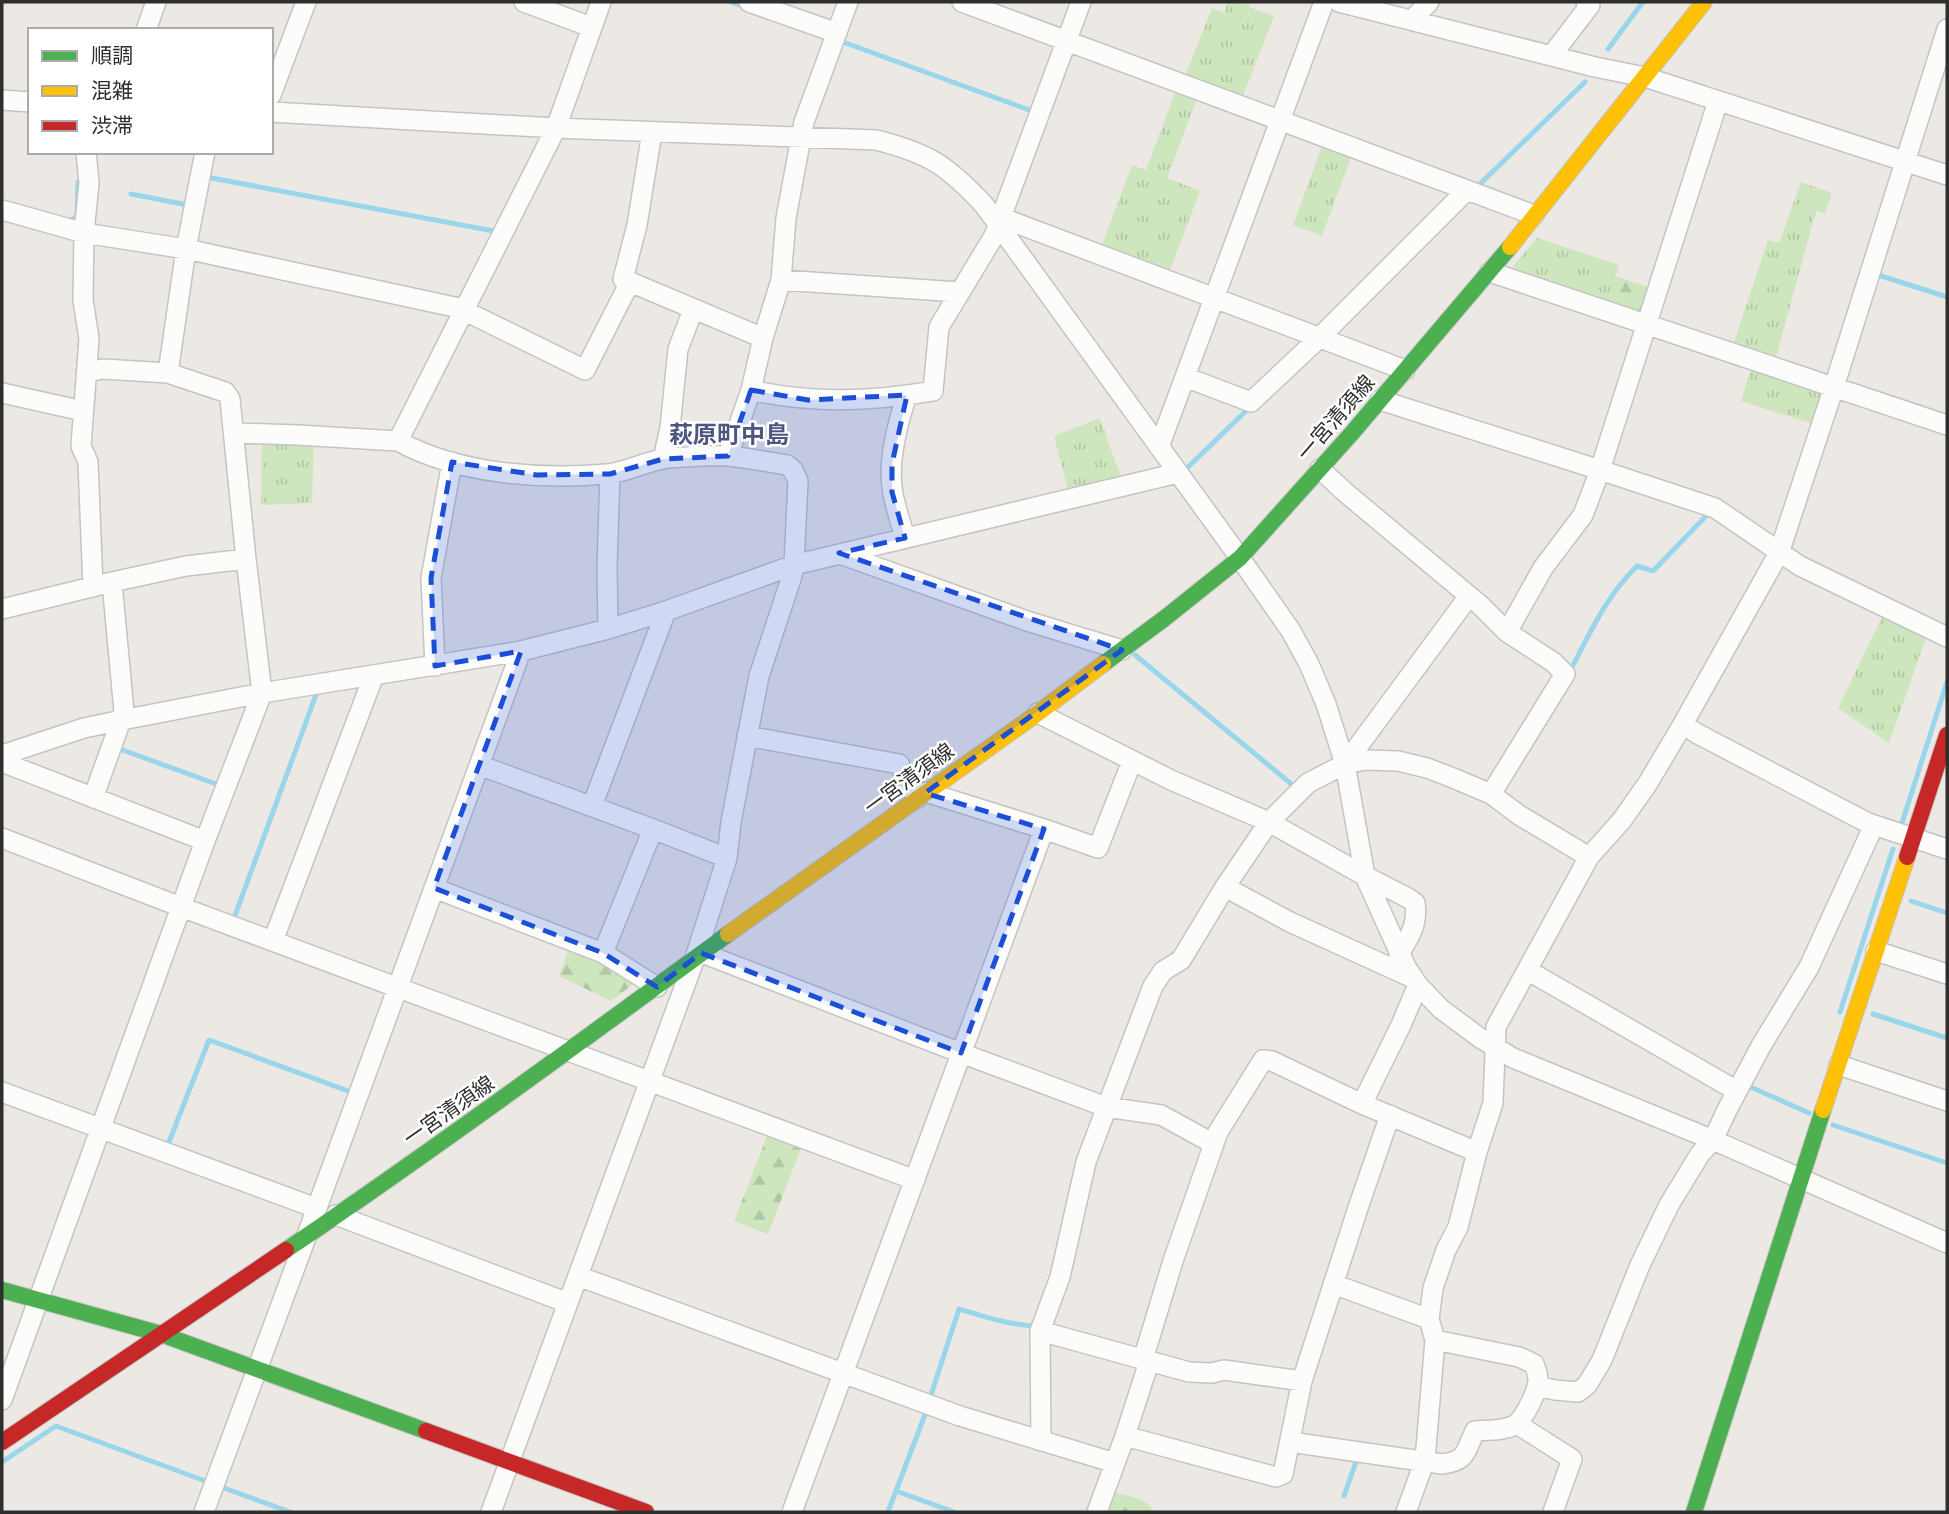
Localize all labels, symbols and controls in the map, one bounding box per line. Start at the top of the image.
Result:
legend [28,28,273,154]
text: 順調 [91,43,133,69]
text: 混雑 [91,78,133,104]
text: 渋滞 [91,113,133,139]
street label: 一宮清須線 [1292,370,1380,466]
district label: 萩原町中島 [669,421,789,449]
street label: 一宮清須線 [859,738,959,820]
street label: 一宮清須線 [399,1070,499,1152]

